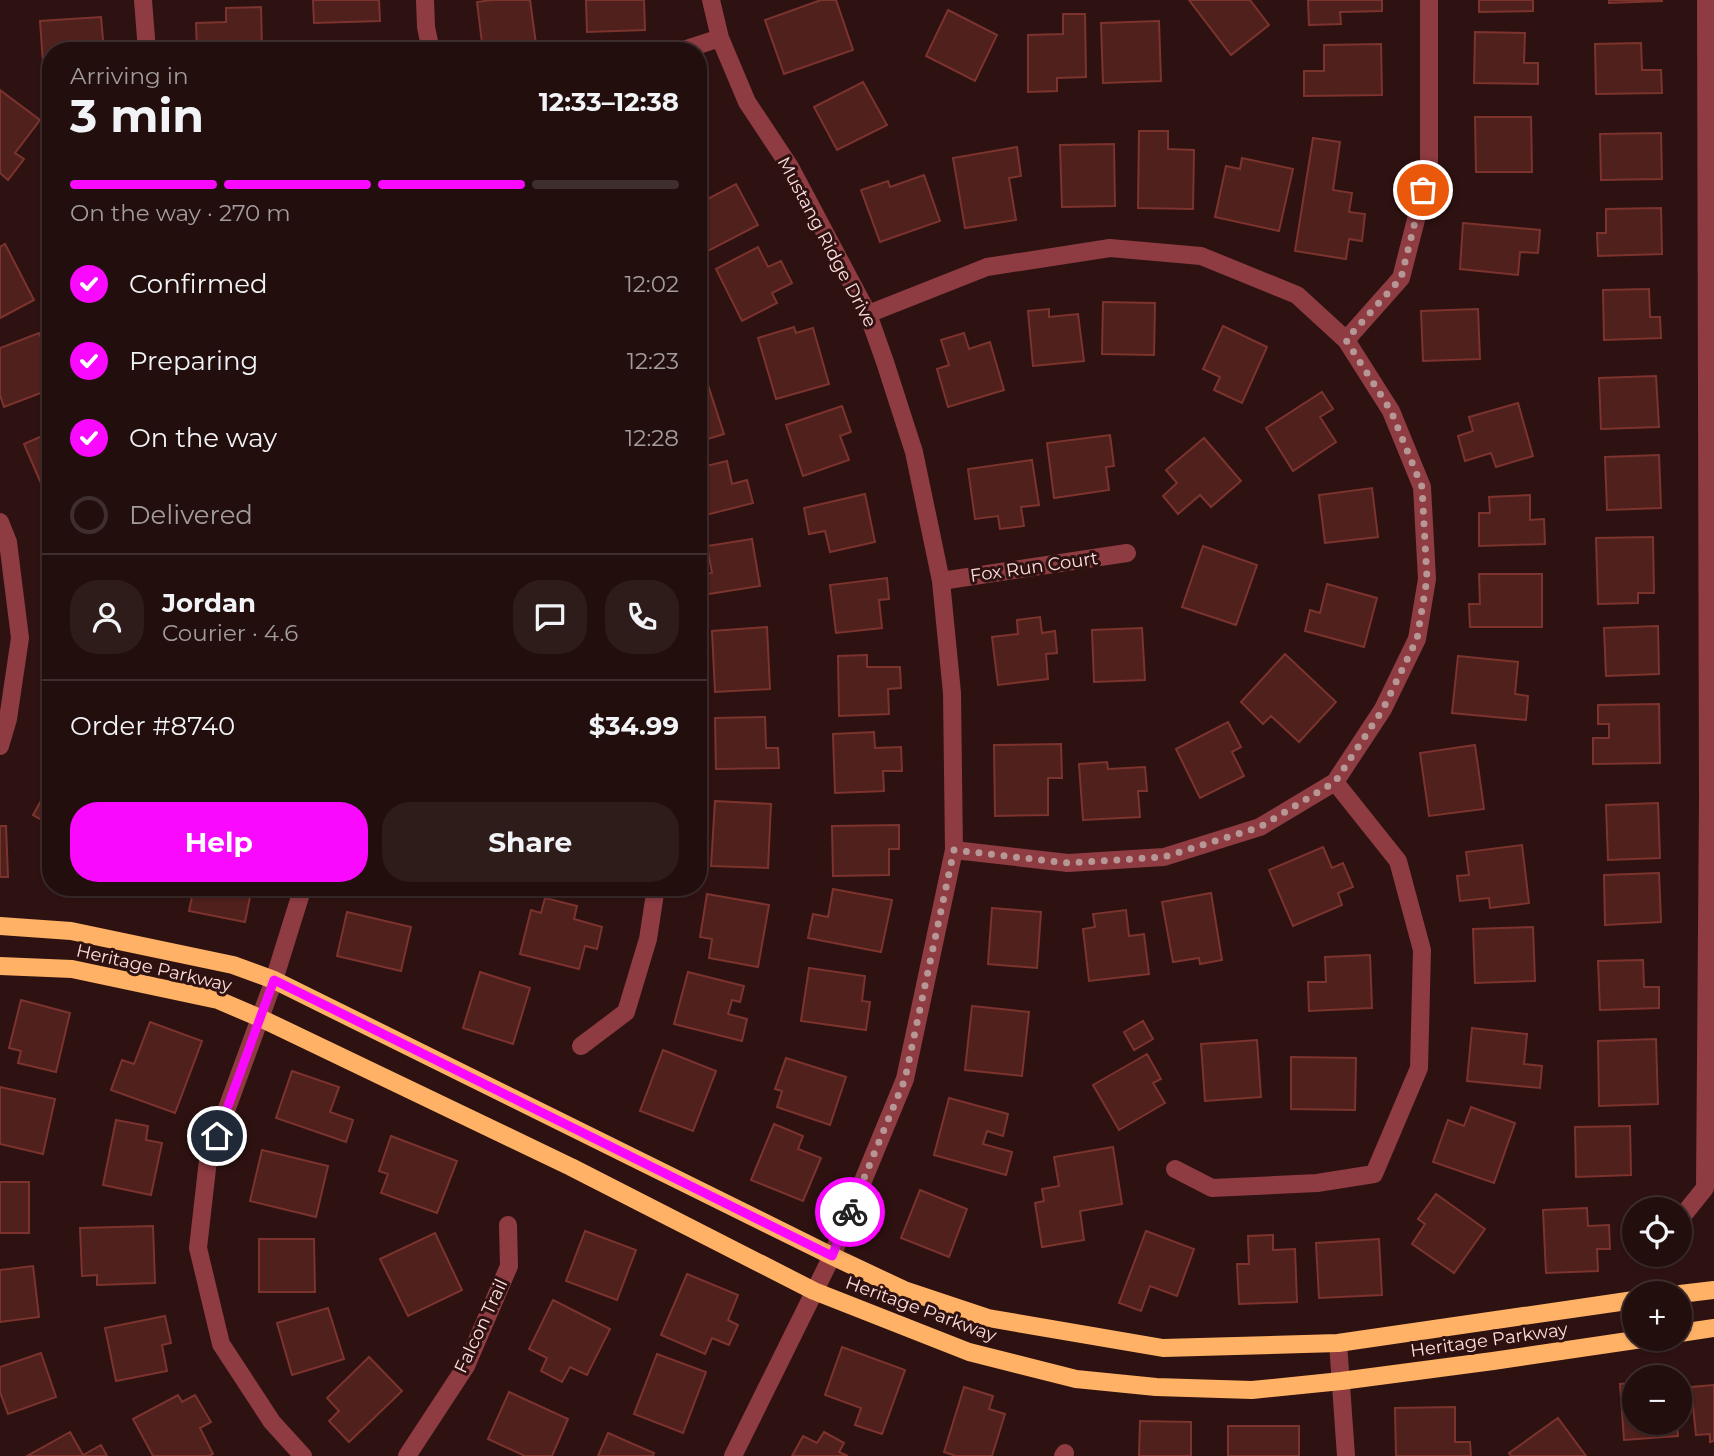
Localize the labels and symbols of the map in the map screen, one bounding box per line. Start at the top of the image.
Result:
street label: Mustang Ridge Drive [773,153,881,331]
pin [1393,160,1453,220]
street label: Fox Run Court [969,547,1099,587]
street label: Heritage Parkway [74,939,234,997]
pin [187,1106,247,1166]
courier [815,1177,885,1247]
street label: Heritage Parkway [843,1271,1000,1347]
street label: Falcon Trail [450,1275,512,1377]
street label: Heritage Parkway [1409,1318,1569,1362]

